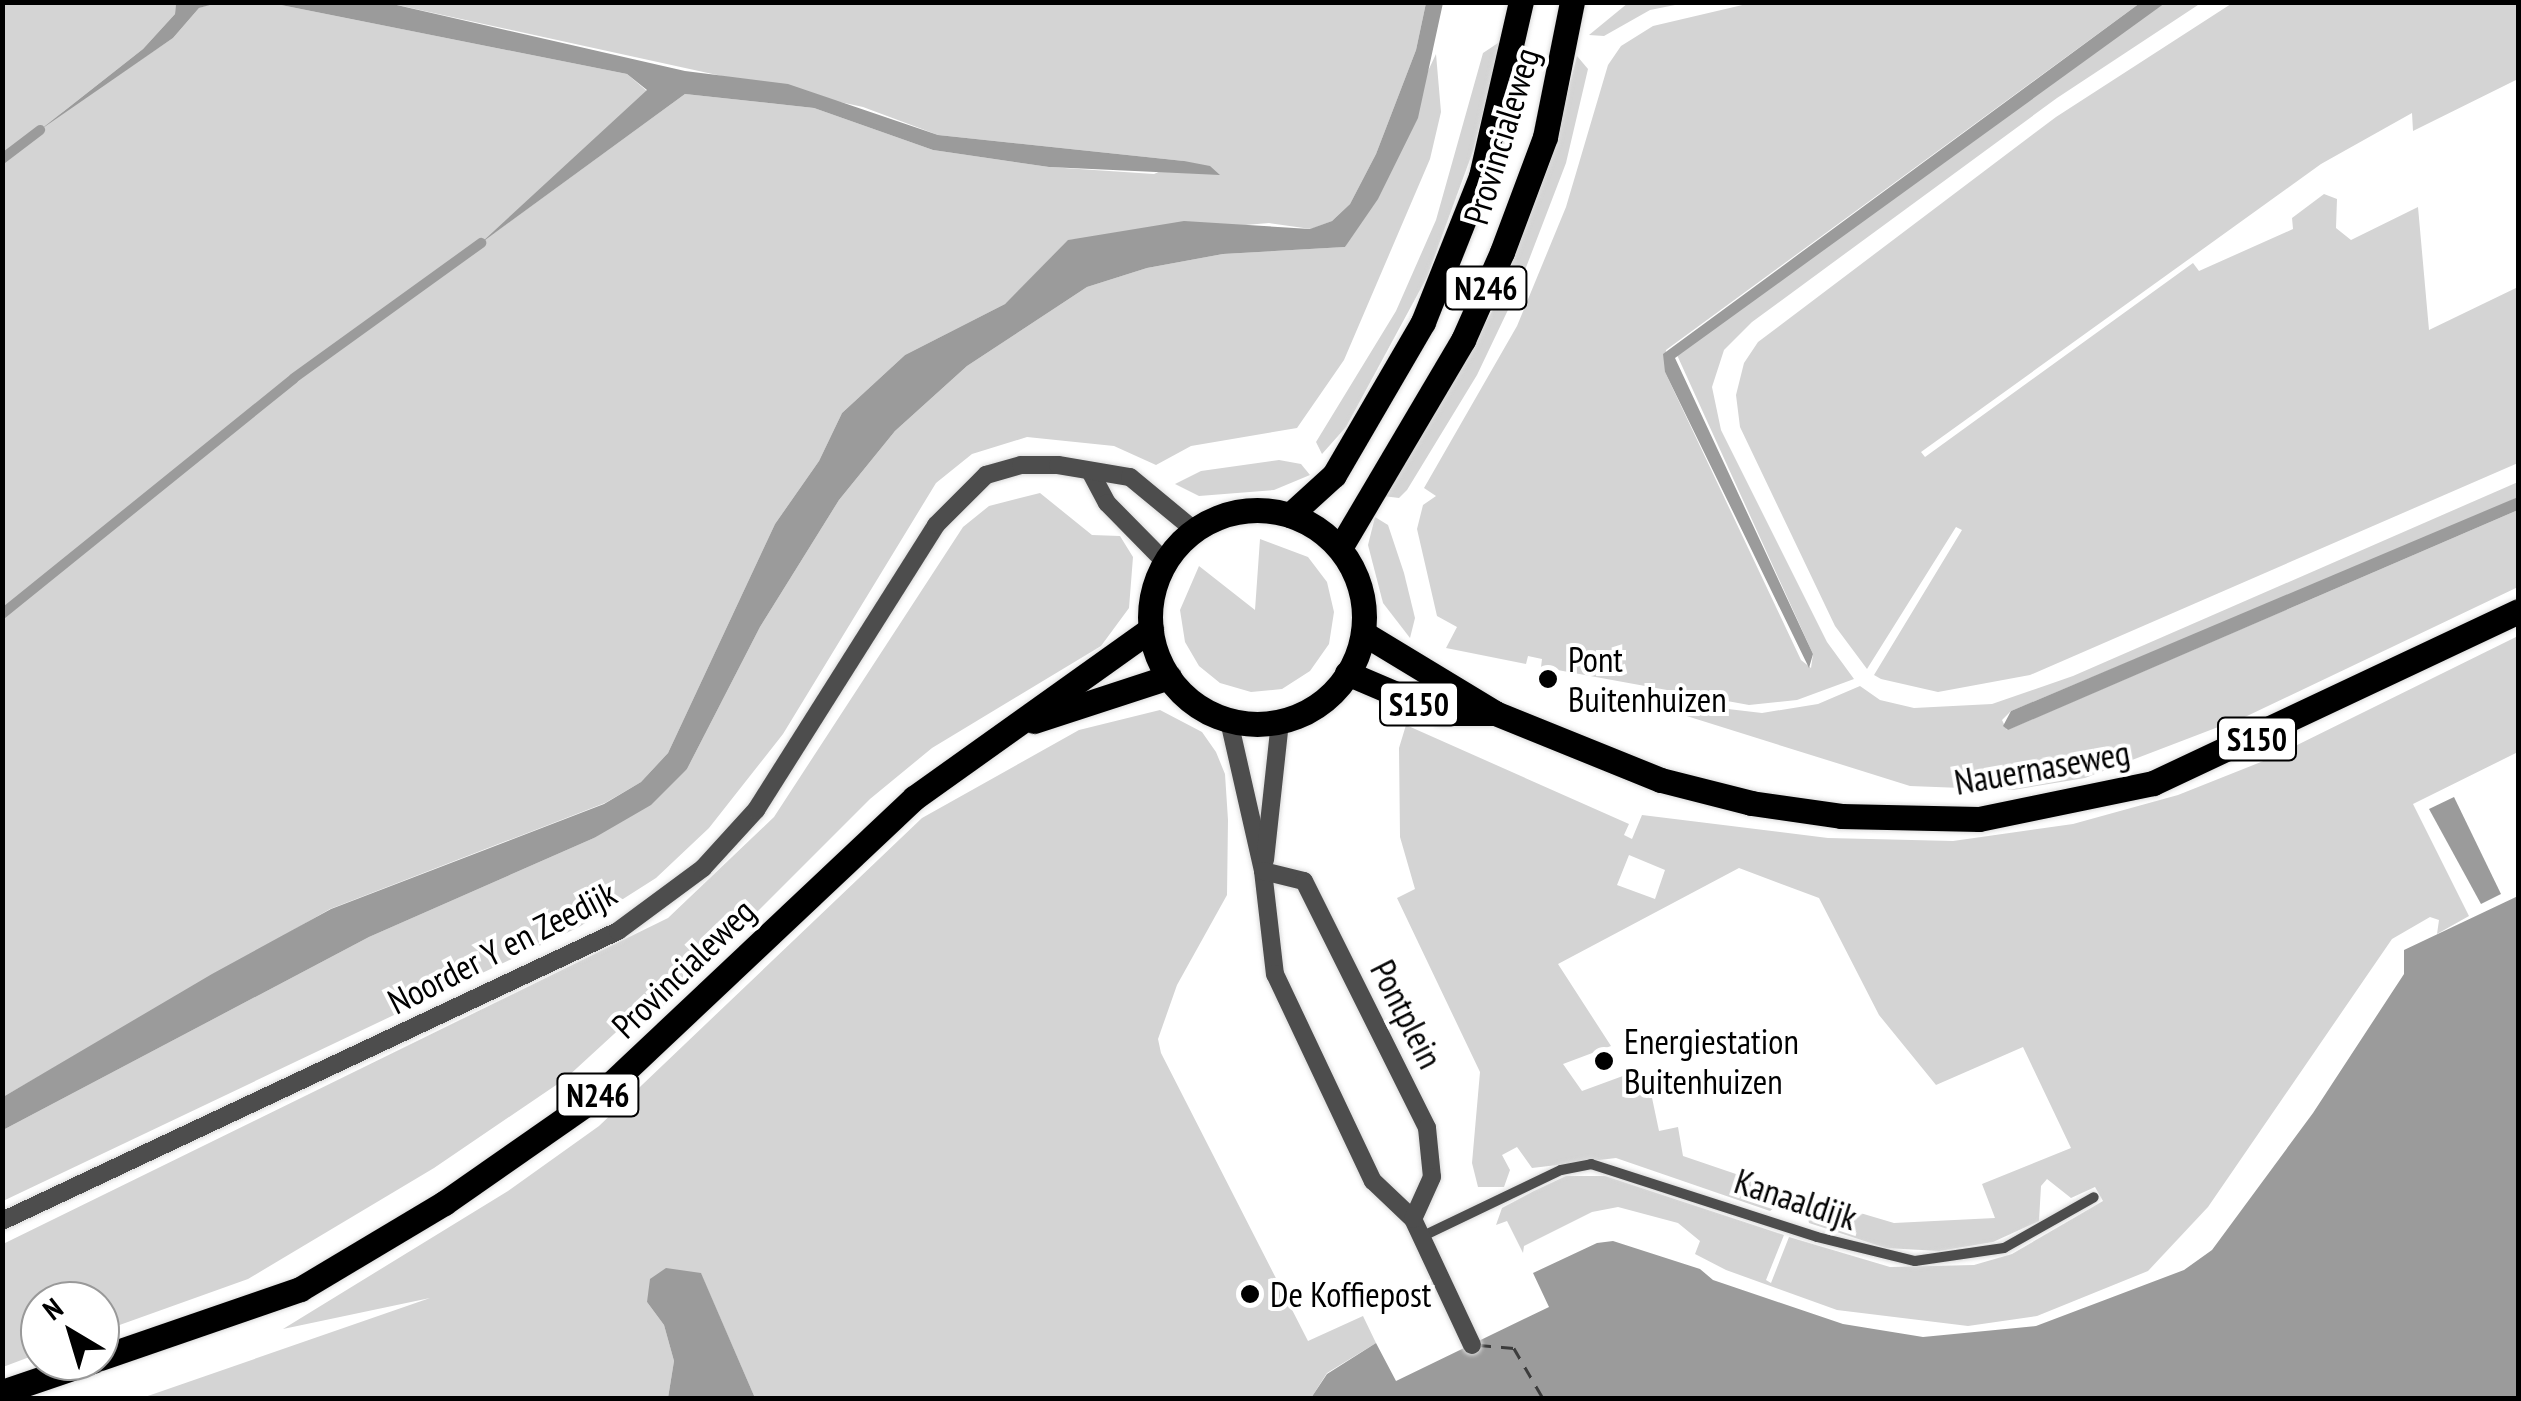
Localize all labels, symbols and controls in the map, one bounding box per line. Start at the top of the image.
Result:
street label: Provincialeweg [1454,43,1548,229]
road number: N246 [1444,261,1528,315]
place label: Pont Buitenhuizen [1568,638,1727,720]
marker: Pont Buitenhuizen [1537,668,1559,690]
road number: S150 [1379,677,1459,731]
road number: S150 [2217,712,2297,766]
street label: Nauernaseweg [1951,731,2133,803]
street label: Noorder Y en Zeedijk [380,871,624,1023]
street label: Provincialeweg [603,890,763,1046]
street label: Pontplein [1362,953,1452,1075]
place label: Energiestation Buitenhuizen [1624,1020,1799,1102]
marker: Energiestation Buitenhuizen [1593,1050,1615,1072]
road number: N246 [556,1068,640,1122]
street label: Kanaaldijk [1730,1160,1862,1238]
place label: De Koffiepost [1270,1273,1431,1315]
north arrow [20,1281,120,1381]
marker: De Koffiepost [1239,1283,1261,1305]
text: N [35,1289,70,1328]

